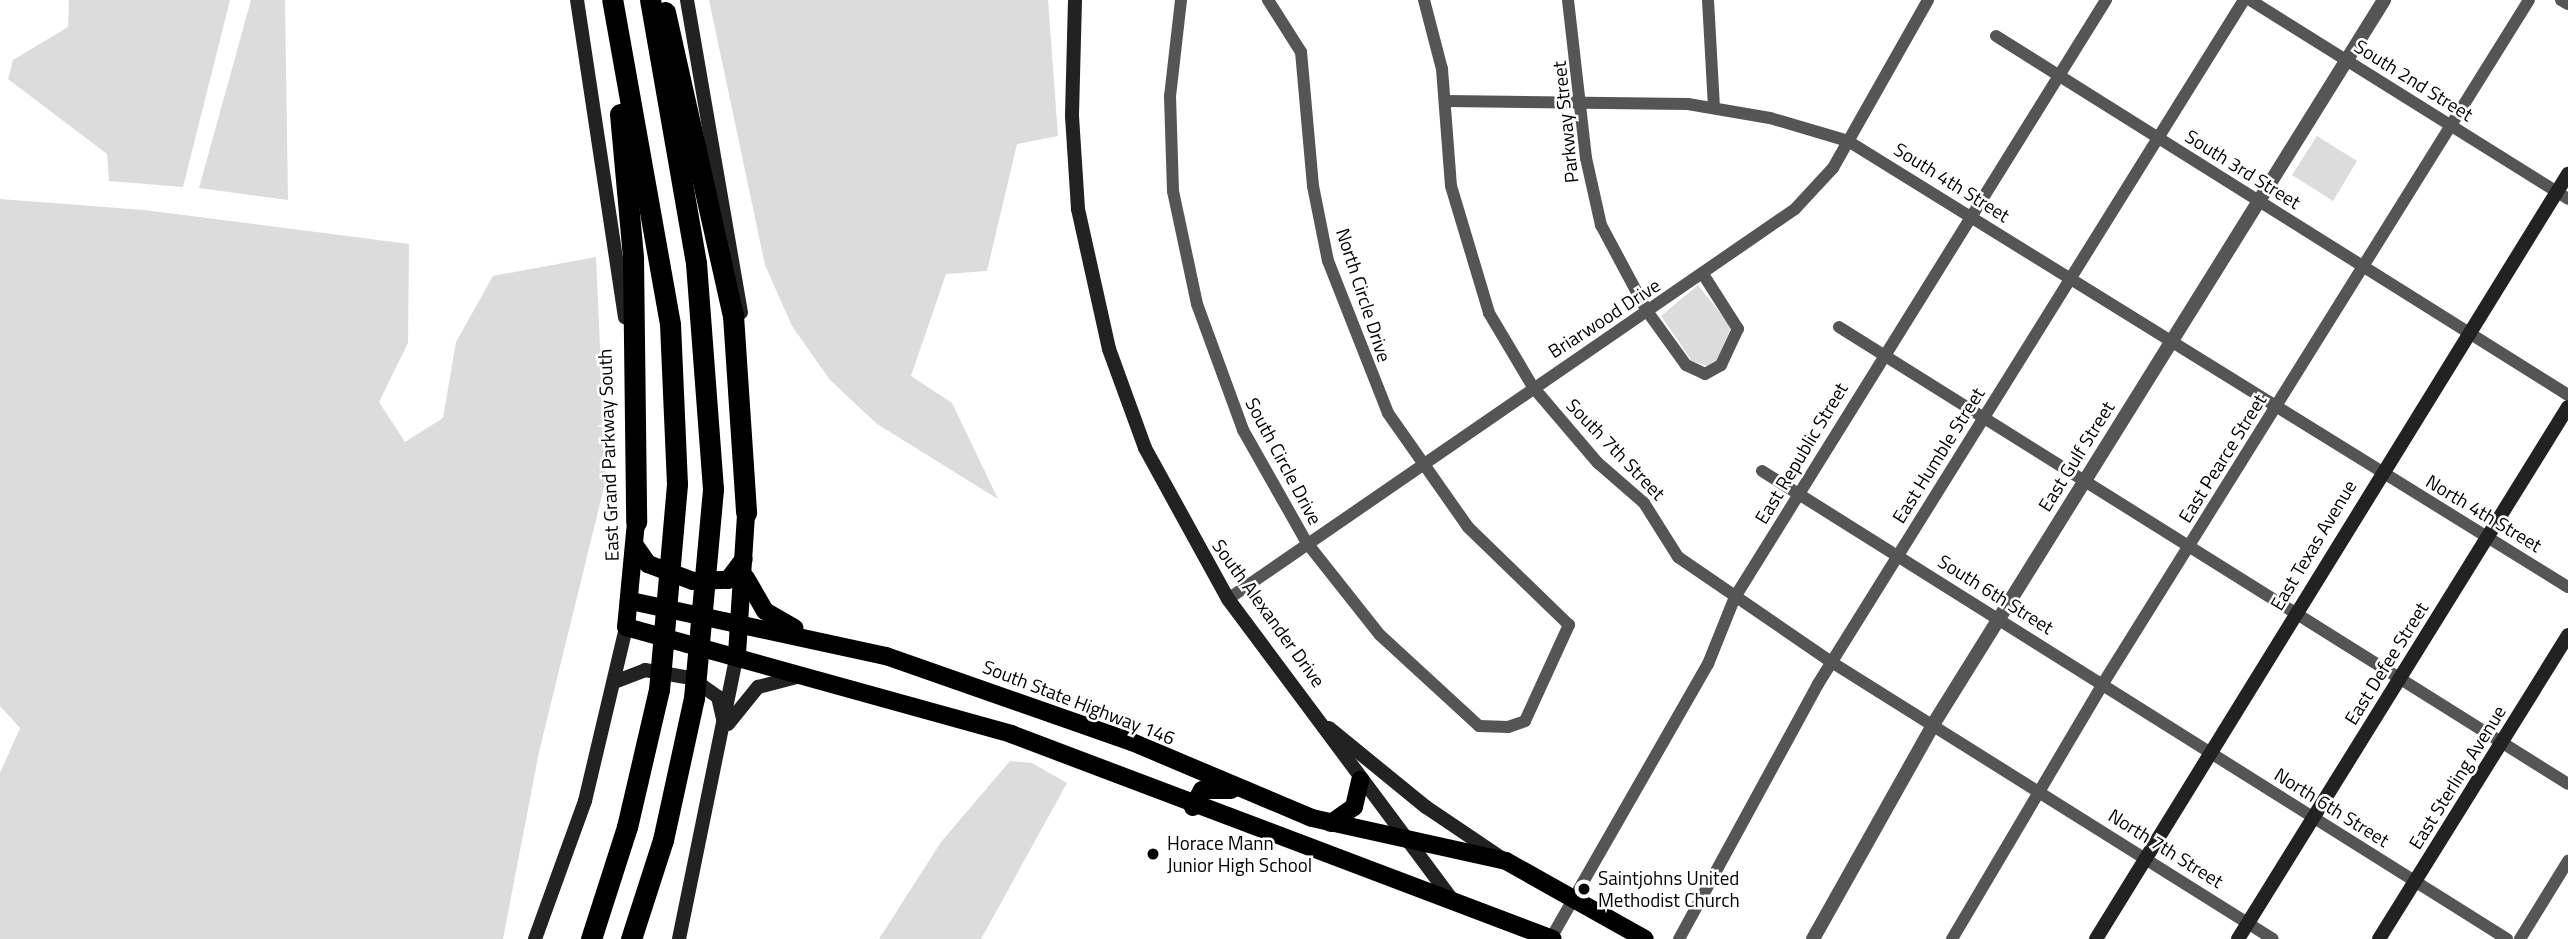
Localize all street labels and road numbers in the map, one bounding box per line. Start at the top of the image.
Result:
street label: South 2nd Street [2350,34,2478,126]
street label: Parkway Street [1547,60,1583,184]
street label: South 3rd Street [2181,124,2305,214]
street label: South 4th Street [1890,137,2014,227]
street label: North Circle Drive [1332,225,1396,365]
street label: Briarwood Drive [1544,273,1664,363]
street label: East Grand Parkway South [593,348,623,562]
street label: East Republic Street [1750,378,1852,528]
street label: East Humble Street [1887,383,1989,527]
street label: East Pearce Street [2173,389,2271,527]
street label: South Circle Drive [1241,394,1327,528]
street label: South 7th Street [1562,394,1670,504]
street label: East Gulf Street [2033,397,2119,515]
street label: North 4th Street [2422,469,2546,557]
street label: East Texas Avenue [2265,476,2361,614]
street label: South Alexander Drive [1208,535,1330,691]
street label: South 6th Street [1934,549,2058,639]
street label: East Defee Street [2339,598,2433,728]
street label: South State Highway 146 [980,655,1178,749]
street label: East Sterling Avenue [2404,701,2510,853]
street label: North 6th Street [2270,763,2394,851]
street label: North 7th Street [2104,804,2228,892]

